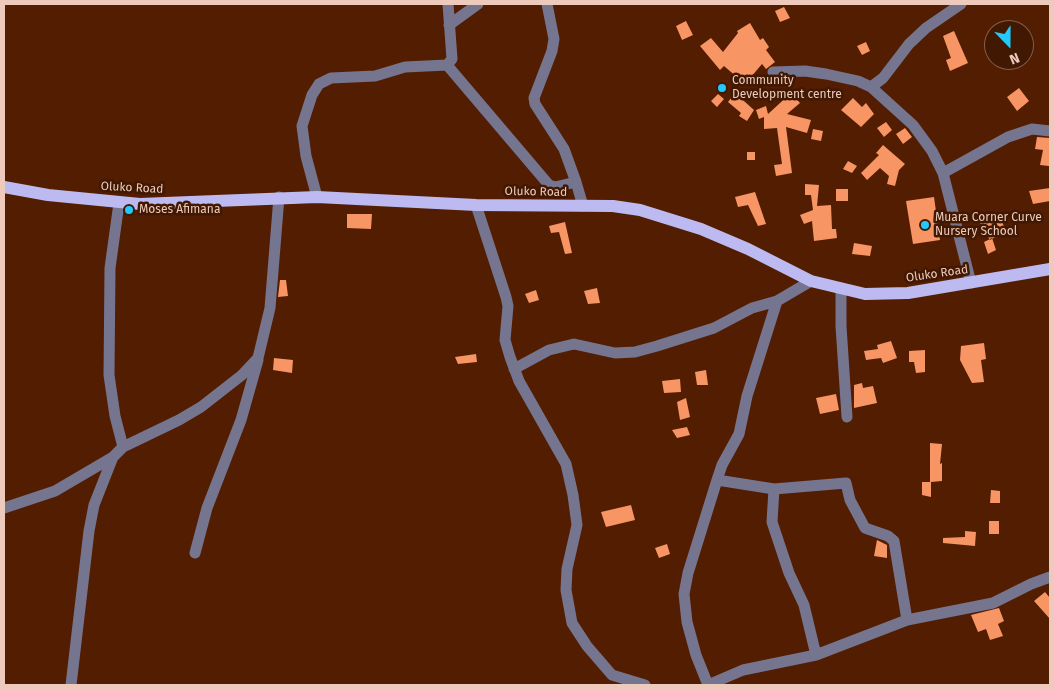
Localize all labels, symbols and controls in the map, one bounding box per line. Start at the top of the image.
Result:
north arrow [984,20,1034,70]
text: N [1007,49,1022,68]
place label: Community Development centre [732,74,842,102]
marker: Community Development centre [716,82,728,94]
street label: Oluko Road [100,179,164,197]
street label: Oluko Road [505,184,567,200]
place label: Moses Afimana [139,203,220,217]
marker: Moses Afimana [123,204,135,216]
place label: Muara Corner Curve Nursery School [935,211,1042,239]
marker: Muara Corner Curve Nursery School [919,219,931,231]
street label: Oluko Road [905,263,969,285]

